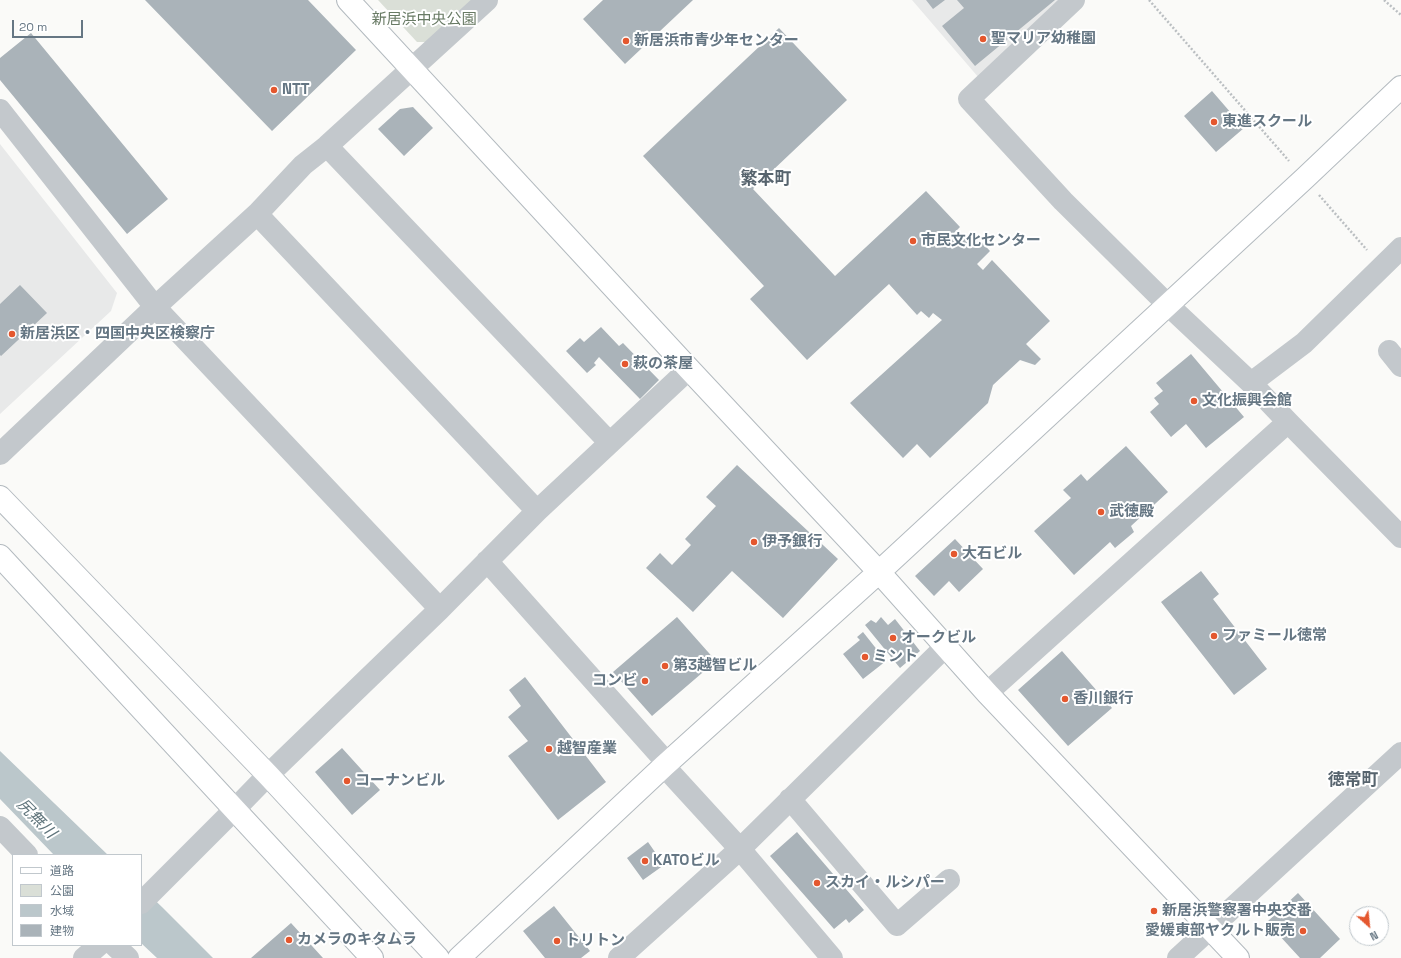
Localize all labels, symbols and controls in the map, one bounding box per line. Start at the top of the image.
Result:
park label: 新居浜中央公園 [372,11,476,29]
scale bar [14,12,85,38]
text: 20 m [19,19,47,35]
place label: 聖マリア幼稚園 [991,30,1096,48]
place label: 新居浜市青少年センター [634,32,799,50]
marker: 聖マリア幼稚園 [978,34,988,44]
marker: 新居浜市青少年センター [621,36,631,46]
place label: NTT [282,81,310,99]
marker: NTT [269,85,279,95]
place label: 東進スクール [1222,113,1312,131]
marker: 東進スクール [1209,117,1219,127]
district label: 繁本町 [741,169,791,189]
place label: 市民文化センター [921,232,1041,250]
marker: 市民文化センター [908,236,918,246]
place label: 新居浜区・四国中央区検察庁 [20,325,215,343]
marker: 新居浜区・四国中央区検察庁 [7,329,17,339]
place label: 萩の茶屋 [633,355,693,373]
marker: 萩の茶屋 [620,359,630,369]
place label: 文化振興会館 [1202,392,1292,410]
marker: 文化振興会館 [1189,396,1199,406]
place label: 武徳殿 [1109,503,1154,521]
marker: 武徳殿 [1096,507,1106,517]
place label: 伊予銀行 [762,533,822,551]
marker: 伊予銀行 [749,537,759,547]
place label: 大石ビル [962,545,1022,563]
marker: 大石ビル [949,549,959,559]
place label: ファミール徳常 [1222,627,1327,645]
place label: オークビル [901,629,976,647]
marker: ファミール徳常 [1209,631,1219,641]
marker: オークビル [888,633,898,643]
place label: ミント [873,648,918,666]
marker: ミント [860,652,870,662]
place label: 第3越智ビル [673,657,757,675]
marker: 第3越智ビル [660,661,670,671]
place label: コンビ [592,672,637,690]
marker: コンビ [640,676,650,686]
place label: 香川銀行 [1073,690,1133,708]
marker: 香川銀行 [1060,694,1070,704]
place label: 越智産業 [557,740,617,758]
marker: 越智産業 [544,744,554,754]
district label: 徳常町 [1328,770,1378,790]
place label: コーナンビル [355,772,445,790]
marker: コーナンビル [342,776,352,786]
water label: 尻無川 [12,795,60,843]
place label: KATOビル [653,852,719,870]
legend [12,854,142,946]
marker: KATOビル [640,856,650,866]
text: 道路 [50,863,74,879]
place label: スカイ・ルシパー [825,874,945,892]
marker: スカイ・ルシパー [812,878,822,888]
text: 公園 [50,883,74,899]
place label: 新居浜警察署中央交番 [1162,902,1312,920]
text: 水域 [50,903,74,919]
marker: 新居浜警察署中央交番 [1149,906,1159,916]
north arrow [1349,906,1389,946]
place label: 愛媛東部ヤクルト販売 [1145,922,1295,940]
text: 建物 [50,923,74,939]
marker: 愛媛東部ヤクルト販売 [1298,926,1308,936]
text: N [1368,928,1380,944]
place label: カメラのキタムラ [297,931,417,949]
place label: トリトン [565,932,625,950]
marker: カメラのキタムラ [284,935,294,945]
marker: トリトン [552,936,562,946]

